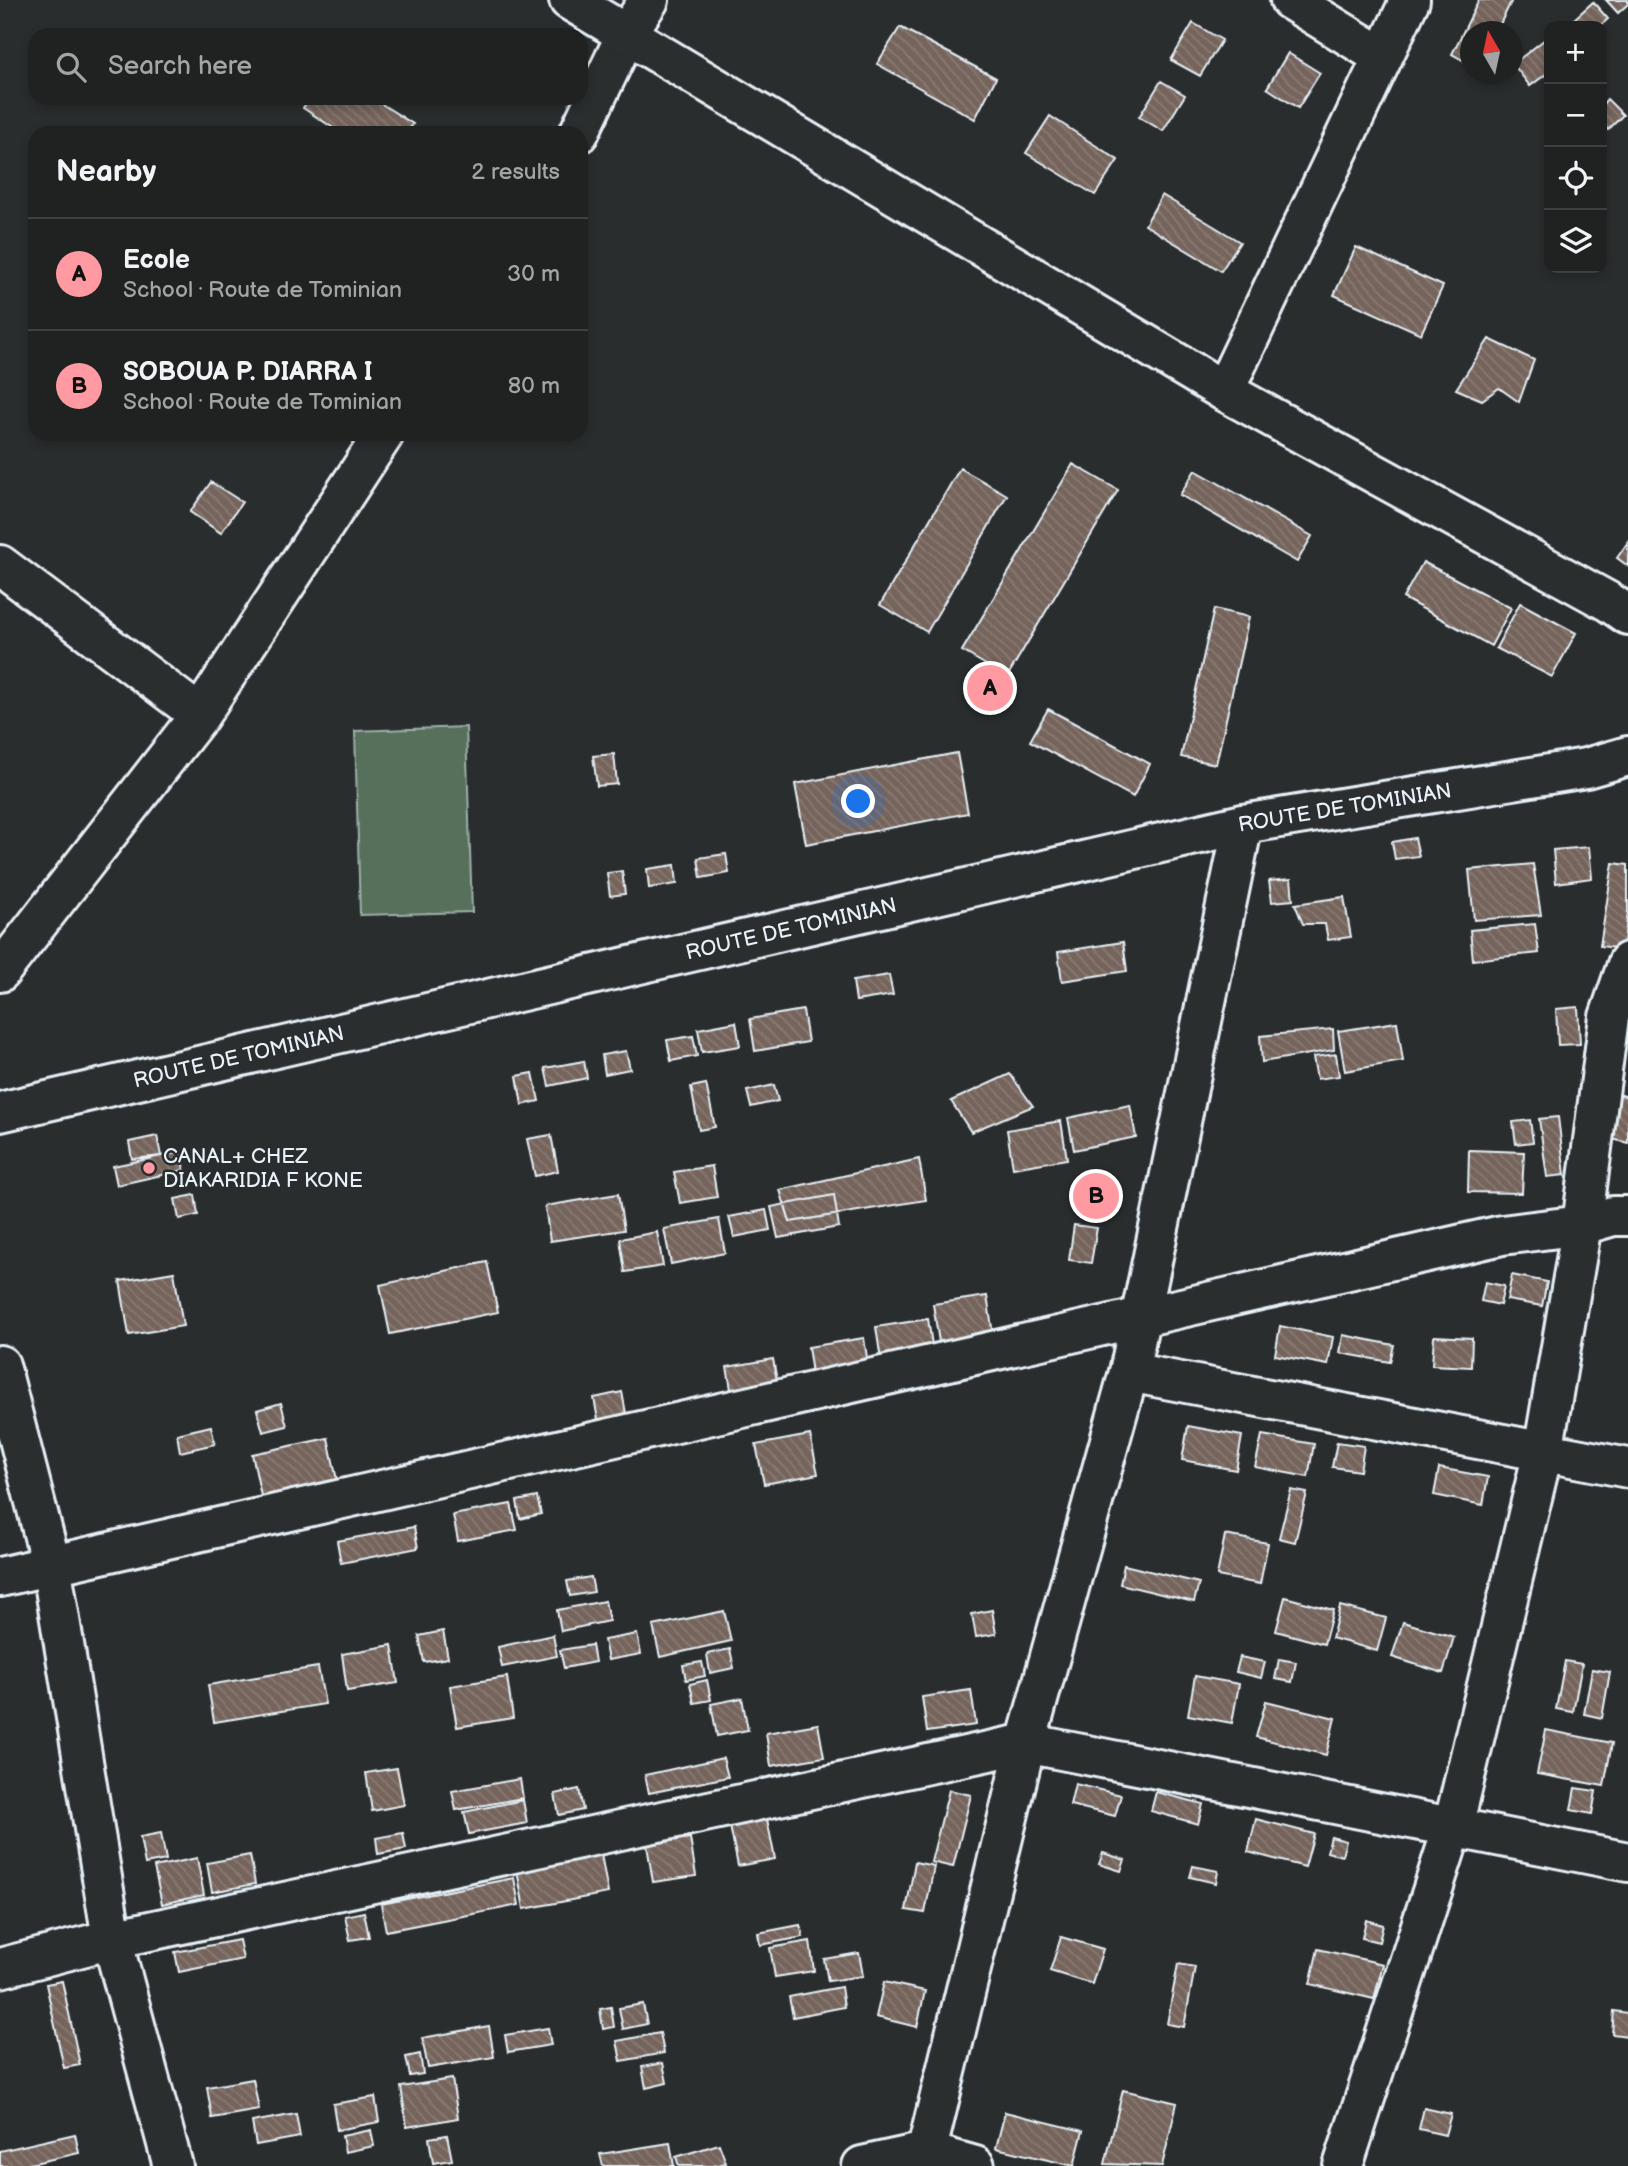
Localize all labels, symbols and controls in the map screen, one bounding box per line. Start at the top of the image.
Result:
north arrow [1460,21,1523,84]
map controls [1544,21,1607,273]
button: + [1544,21,1607,84]
search box [28,28,588,105]
icon: search [52,48,90,86]
text: Search here [108,51,252,82]
button: − [1544,84,1607,147]
button: locate [1544,147,1607,210]
text: Nearby [56,154,156,190]
text: 2 results [471,158,560,186]
button: layers [1544,210,1607,273]
text: Ecole [123,245,190,276]
text: A [72,260,86,288]
text: 30 m [507,260,560,288]
text: School · Route de Tominian [123,276,402,304]
text: SOBOUA P. DIARRA I [123,357,373,388]
text: B [71,372,87,400]
text: 80 m [508,372,560,400]
text: School · Route de Tominian [123,388,402,416]
pin: A [967,662,1013,714]
street label: ROUTE DE TOMINIAN [1236,778,1453,837]
your location [841,784,875,818]
street label: ROUTE DE TOMINIAN [683,892,899,965]
street label: ROUTE DE TOMINIAN [131,1020,346,1093]
place label: CANAL+ CHEZ DIAKARIDIA F KONE [163,1144,363,1193]
marker: CANAL+ CHEZ DIAKARIDIA F KONE [141,1160,157,1176]
pin: B [1073,1170,1119,1222]

